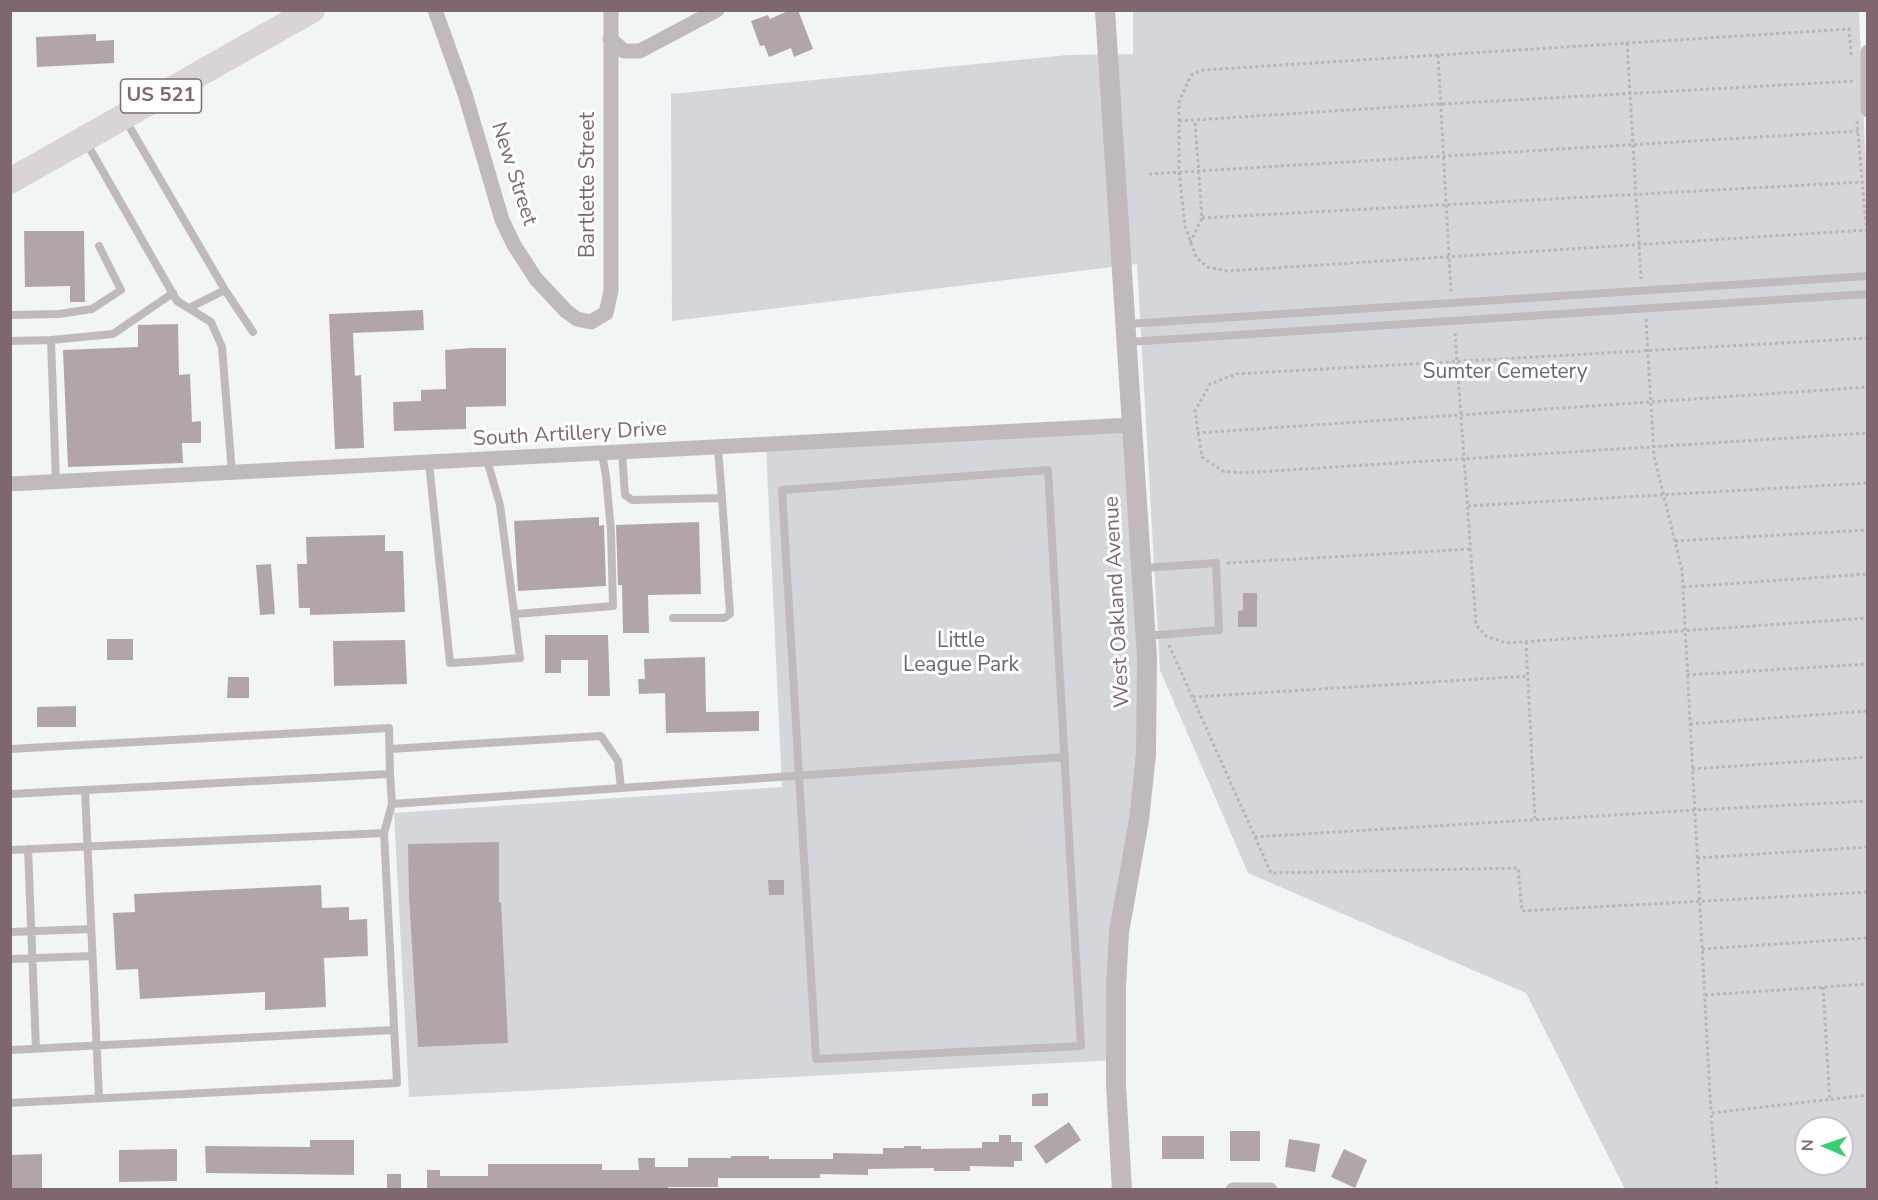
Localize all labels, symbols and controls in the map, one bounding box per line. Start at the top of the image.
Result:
road number: US 521 [120,79,201,113]
street label: Bartlette Street [576,112,602,258]
street label: New Street [484,119,542,229]
park label: Sumter Cemetery [1422,360,1588,386]
street label: South Artillery Drive [472,417,668,453]
street label: West Oakland Avenue [1100,496,1136,708]
park label: Little League Park [903,629,1019,679]
north arrow [1794,1116,1854,1176]
text: N [1797,1139,1819,1152]

